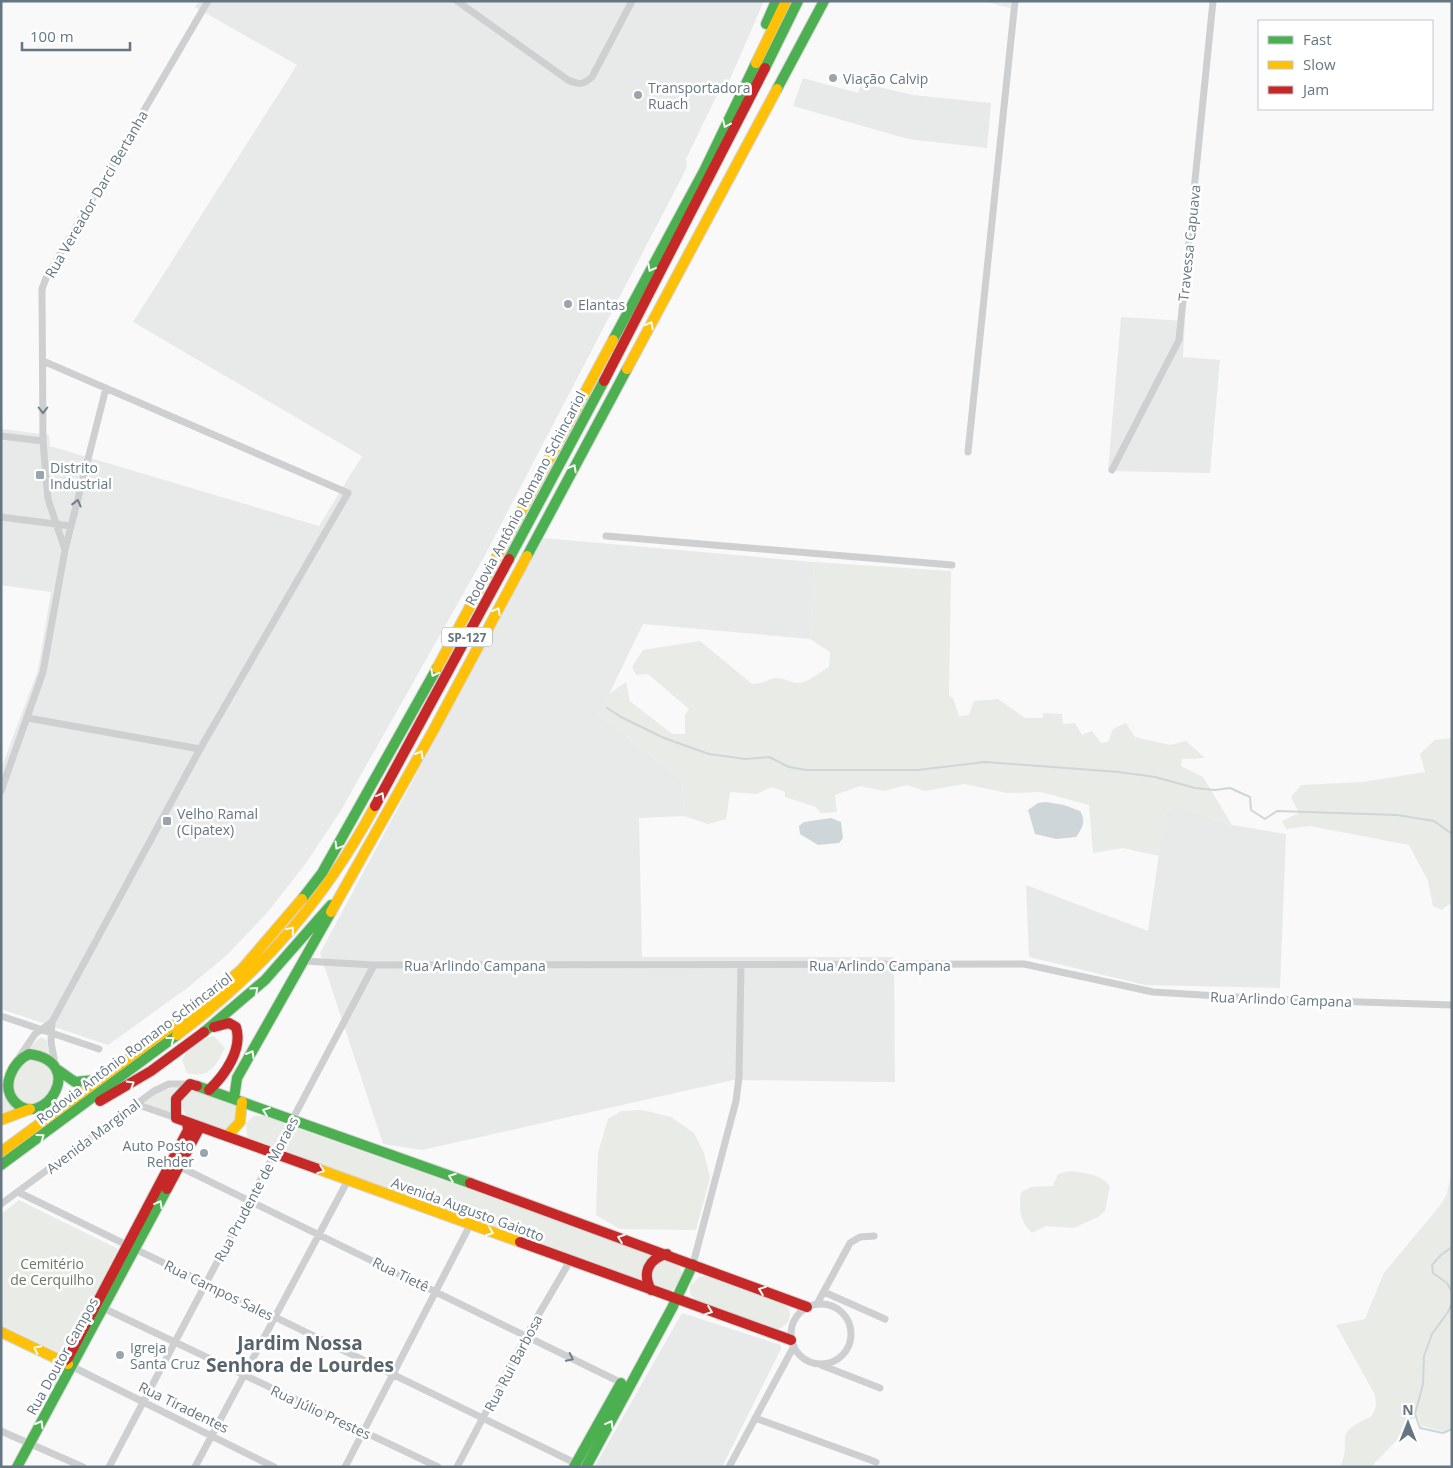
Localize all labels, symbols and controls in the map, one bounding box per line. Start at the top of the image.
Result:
scale bar [22,20,130,52]
legend [1258,20,1433,110]
text: 100 m [30,26,74,46]
text: Fast [1303,29,1332,49]
text: Slow [1303,54,1336,74]
place label: Viação Calvip [843,69,928,88]
marker: Viação Calvip [827,72,839,84]
place label: Transportadora Ruach [648,78,750,113]
text: Jam [1301,79,1329,99]
marker: Transportadora Ruach [632,89,644,101]
street label: Rua Vereador Darci Bertanha [40,107,152,281]
one-way arrow [722,119,732,128]
street label: Travessa Capuava [1173,184,1205,302]
one-way arrow [648,263,658,272]
place label: Elantas [578,295,625,314]
marker: Elantas [562,298,574,310]
one-way arrow [644,321,654,330]
street label: Rodovia Antônio Romano Schincariol [460,387,590,609]
one-way arrow [38,406,48,414]
place label: Distrito Industrial [50,458,112,493]
one-way arrow [567,464,577,473]
marker: Distrito Industrial [34,469,46,481]
one-way arrow [71,499,82,508]
one-way arrow [490,607,500,616]
road number: SP-127 [442,628,492,646]
one-way arrow [430,668,440,677]
one-way arrow [414,751,424,760]
one-way arrow [374,792,384,801]
place label: Velho Ramal (Cipatex) [177,804,258,839]
marker: Velho Ramal (Cipatex) [161,815,173,827]
one-way arrow [335,841,345,850]
one-way arrow [285,927,294,936]
street label: Rua Arlindo Campana [404,956,546,975]
street label: Rua Arlindo Campana [809,956,951,975]
street label: Rodovia Antônio Romano Schincariol [32,968,236,1128]
one-way arrow [249,987,258,996]
street label: Rua Arlindo Campana [1210,987,1352,1011]
one-way arrow [165,1037,174,1045]
one-way arrow [245,1051,255,1060]
one-way arrow [126,1080,135,1090]
street label: Avenida Marginal [42,1094,144,1178]
one-way arrow [262,1107,270,1117]
street label: Rua Prudente de Moraes [210,1113,303,1265]
one-way arrow [35,1134,44,1142]
place label: Auto Posto Rehder [123,1136,194,1171]
marker: Auto Posto Rehder [198,1147,210,1159]
one-way arrow [316,1164,325,1174]
street label: Avenida Augusto Gaiotto [389,1172,547,1246]
one-way arrow [448,1173,456,1183]
one-way arrow [153,1200,163,1209]
one-way arrow [485,1226,494,1236]
one-way arrow [617,1234,626,1244]
street label: Rua Tietê [370,1252,433,1296]
park label: Cemitério de Cerquilho [10,1254,94,1289]
street label: Rua Campos Sales [161,1255,277,1325]
one-way arrow [758,1286,766,1296]
street label: Rua Doutor Campos [22,1293,102,1418]
one-way arrow [704,1305,713,1315]
street label: Rua Rui Barbosa [479,1311,547,1415]
district label: Jardim Nossa Senhora de Lourdes [206,1330,394,1378]
place label: Igreja Santa Cruz [130,1338,201,1373]
one-way arrow [33,1345,42,1356]
marker: Igreja Santa Cruz [114,1349,126,1361]
one-way arrow [565,1351,574,1362]
street label: Rua Tiradentes [136,1377,232,1437]
street label: Rua Júlio Prestes [268,1380,374,1444]
north arrow [1383,1398,1433,1448]
text: N [1402,1400,1414,1419]
one-way arrow [34,1420,44,1429]
one-way arrow [604,1420,614,1429]

